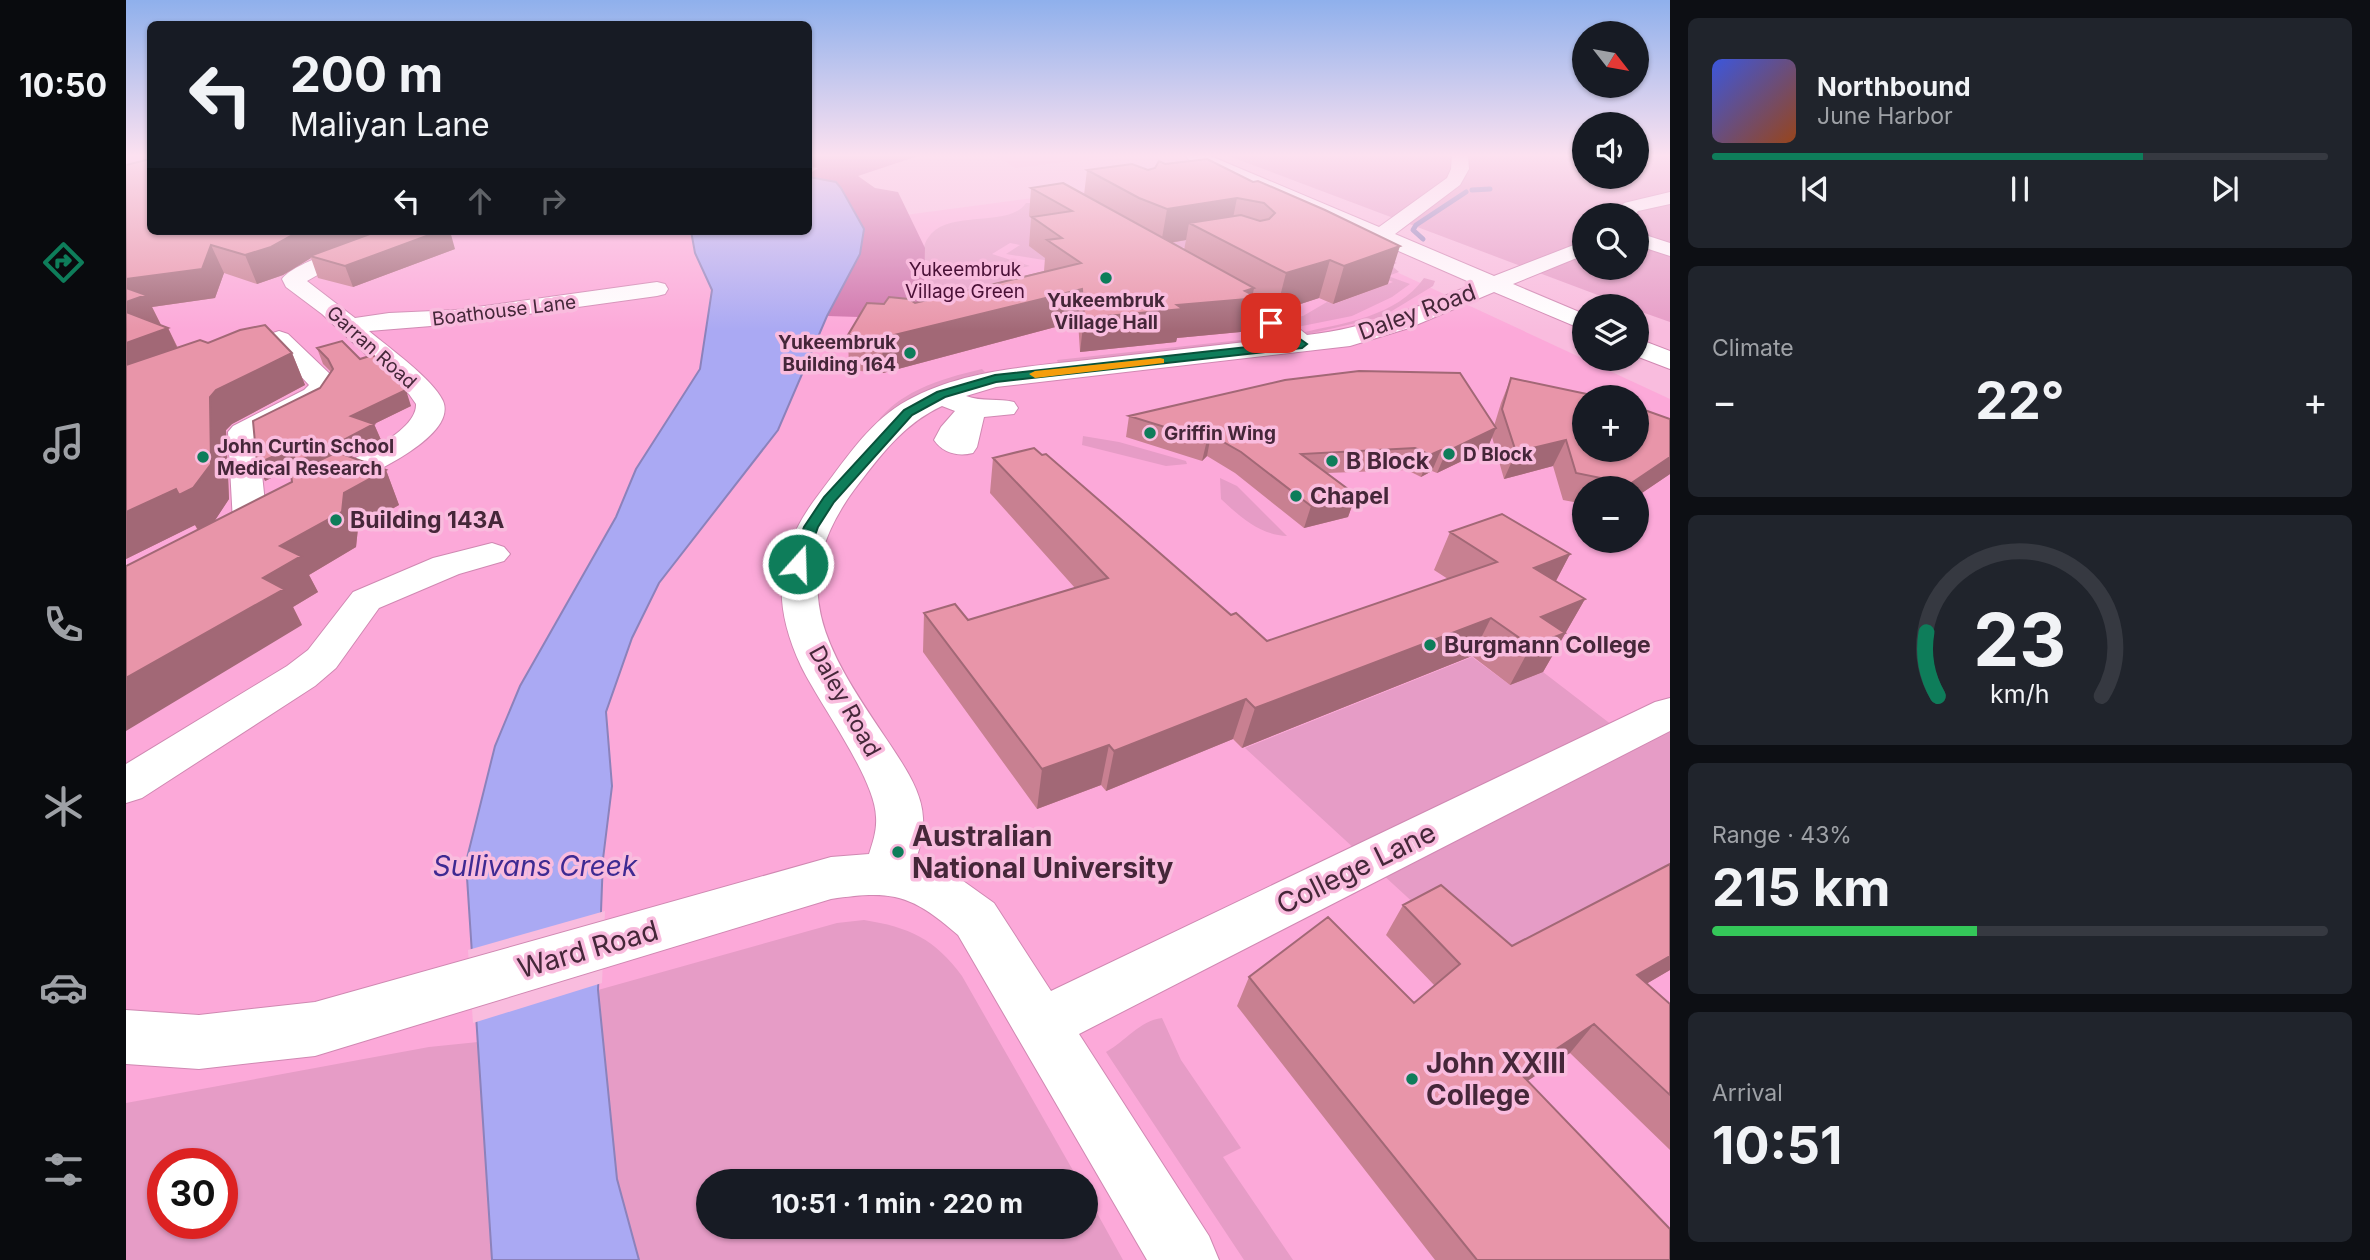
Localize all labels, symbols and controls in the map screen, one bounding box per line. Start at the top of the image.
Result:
north arrow [1572,21,1648,98]
map controls [1572,21,1649,553]
text: 200 m [290,45,443,104]
icon: left [175,49,266,140]
text: 10:50 [19,66,107,105]
text: Northbound [1817,71,1971,102]
text: June Harbor [1817,102,1953,130]
text: Maliyan Lane [290,105,490,144]
button: sound [1572,112,1649,189]
icon: previous [1796,170,1834,208]
icon: pause [2001,170,2039,208]
icon: next [2206,170,2244,208]
icon: left [388,182,426,220]
icon: ahead [461,182,499,220]
icon: right [534,182,572,220]
button: search [1572,203,1649,280]
icon: directions [39,238,88,287]
park label: Yukeembruk Village Green [905,258,1025,303]
marker: Yukeembruk Village Hall [1098,270,1114,286]
street label: Daley Road [1354,278,1480,346]
place label: Yukeembruk Village Hall [1047,289,1165,334]
street label: Boathouse Lane [431,290,577,331]
pin [1241,293,1301,353]
button: layers [1572,294,1649,371]
street label: Garran Road [322,301,421,394]
icon: arrive [1252,304,1290,342]
place label: Yukeembruk Building 164 [778,331,896,376]
text: Climate [1712,334,1794,362]
marker: Yukeembruk Building 164 [902,345,918,361]
text: 22° [1975,369,2065,432]
text: − [1712,378,1737,424]
text: + [2303,378,2328,424]
button: + [1572,385,1649,462]
icon: music [39,419,88,468]
place label: Griffin Wing [1164,422,1276,445]
marker: Griffin Wing [1142,425,1158,441]
place label: John Curtin School Medical Research [217,435,394,480]
place label: D Block [1463,443,1533,466]
marker: D Block [1441,446,1457,462]
place label: B Block [1346,447,1430,475]
marker: John Curtin School Medical Research [195,449,211,465]
marker: B Block [1324,453,1340,469]
button: − [1572,476,1649,553]
place label: Chapel [1310,482,1389,510]
marker: Chapel [1288,488,1304,504]
place label: Building 143A [350,506,505,534]
marker: Building 143A [328,512,344,528]
position arrow [761,527,835,601]
text: 23 [1974,595,2066,684]
icon: phone [39,600,88,649]
place label: Burgmann College [1444,631,1651,659]
marker: Burgmann College [1422,637,1438,653]
street label: Daley Road [803,640,887,762]
text: km/h [1990,679,2050,709]
icon: climate [39,782,88,831]
street label: College Lane [1271,815,1441,921]
place label: Australian National University [912,819,1174,885]
text: Range · 43% [1712,821,1852,849]
marker: Australian National University [890,844,906,860]
water label: Sullivans Creek [433,849,638,883]
text: 215 km [1712,856,1890,919]
street label: Ward Road [514,913,662,985]
icon: car [39,963,88,1012]
place label: John XXIII College [1426,1046,1566,1112]
marker: John XXIII College [1404,1071,1420,1087]
text: Arrival [1712,1079,1783,1107]
text: 10:51 [1712,1114,1843,1177]
icon: filters [39,1145,88,1194]
speed limit sign: 30 [147,1148,238,1239]
text: 10:51 · 1 min · 220 m [771,1188,1023,1219]

